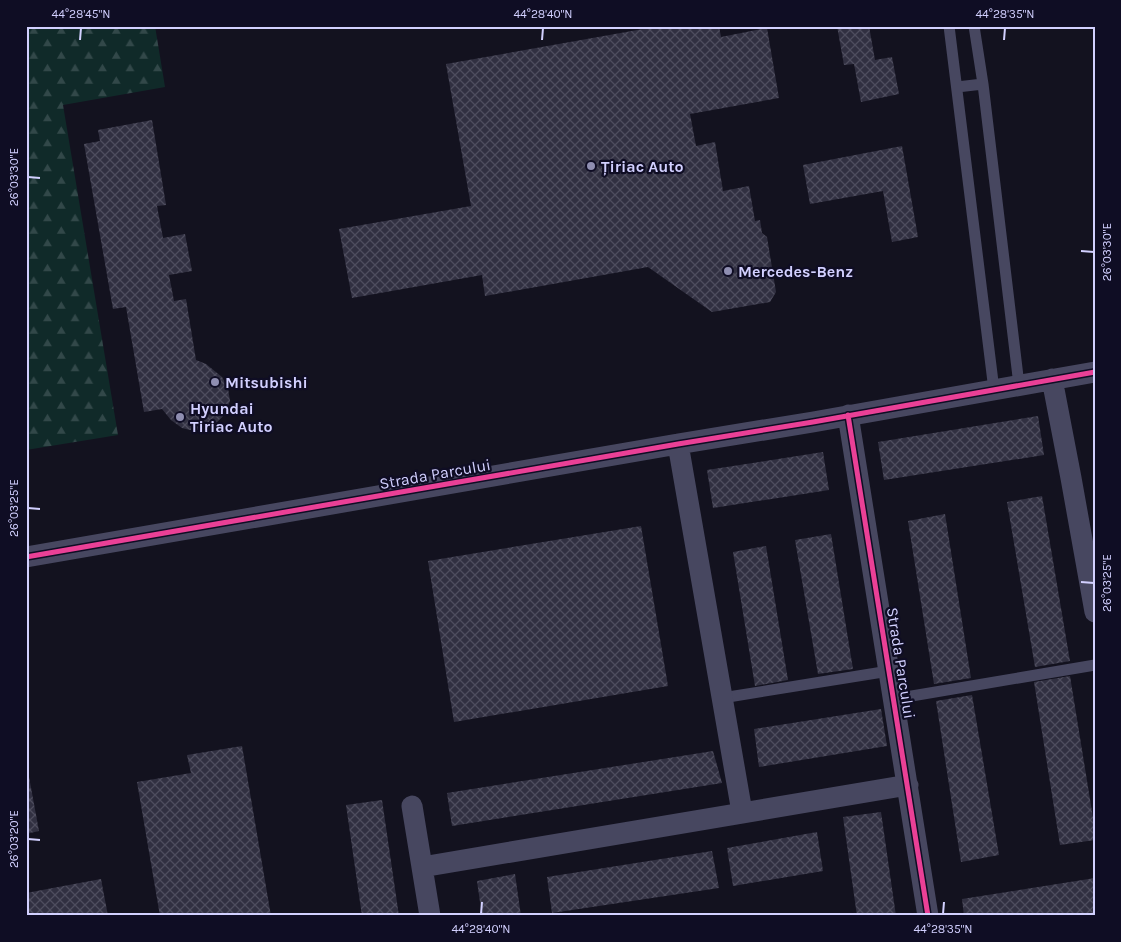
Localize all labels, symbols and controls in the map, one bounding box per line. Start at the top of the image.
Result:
text: 44°28'45"N [52,7,110,21]
text: 44°28'40"N [513,7,573,21]
text: 44°28'35"N [975,7,1035,21]
text: 26°03'30"E [7,148,21,206]
place label: Țiriac Auto [601,157,684,176]
marker: Țiriac Auto [585,160,597,172]
text: 26°03'30"E [1100,223,1114,281]
place label: Mercedes-Benz [738,262,853,281]
marker: Mercedes-Benz [722,265,734,277]
place label: Mitsubishi [225,373,308,392]
marker: Mitsubishi [209,376,221,388]
place label: Hyundai Tiriac Auto [190,399,273,436]
marker: Hyundai Tiriac Auto [174,411,186,423]
street label: Strada Parcului [378,455,492,493]
text: 26°03'25"E [7,479,21,537]
text: 26°03'25"E [1100,554,1114,612]
street label: Strada Parcului [883,606,919,720]
text: 26°03'20"E [7,810,21,868]
text: 44°28'40"N [451,922,511,936]
text: 44°28'35"N [913,922,973,936]

